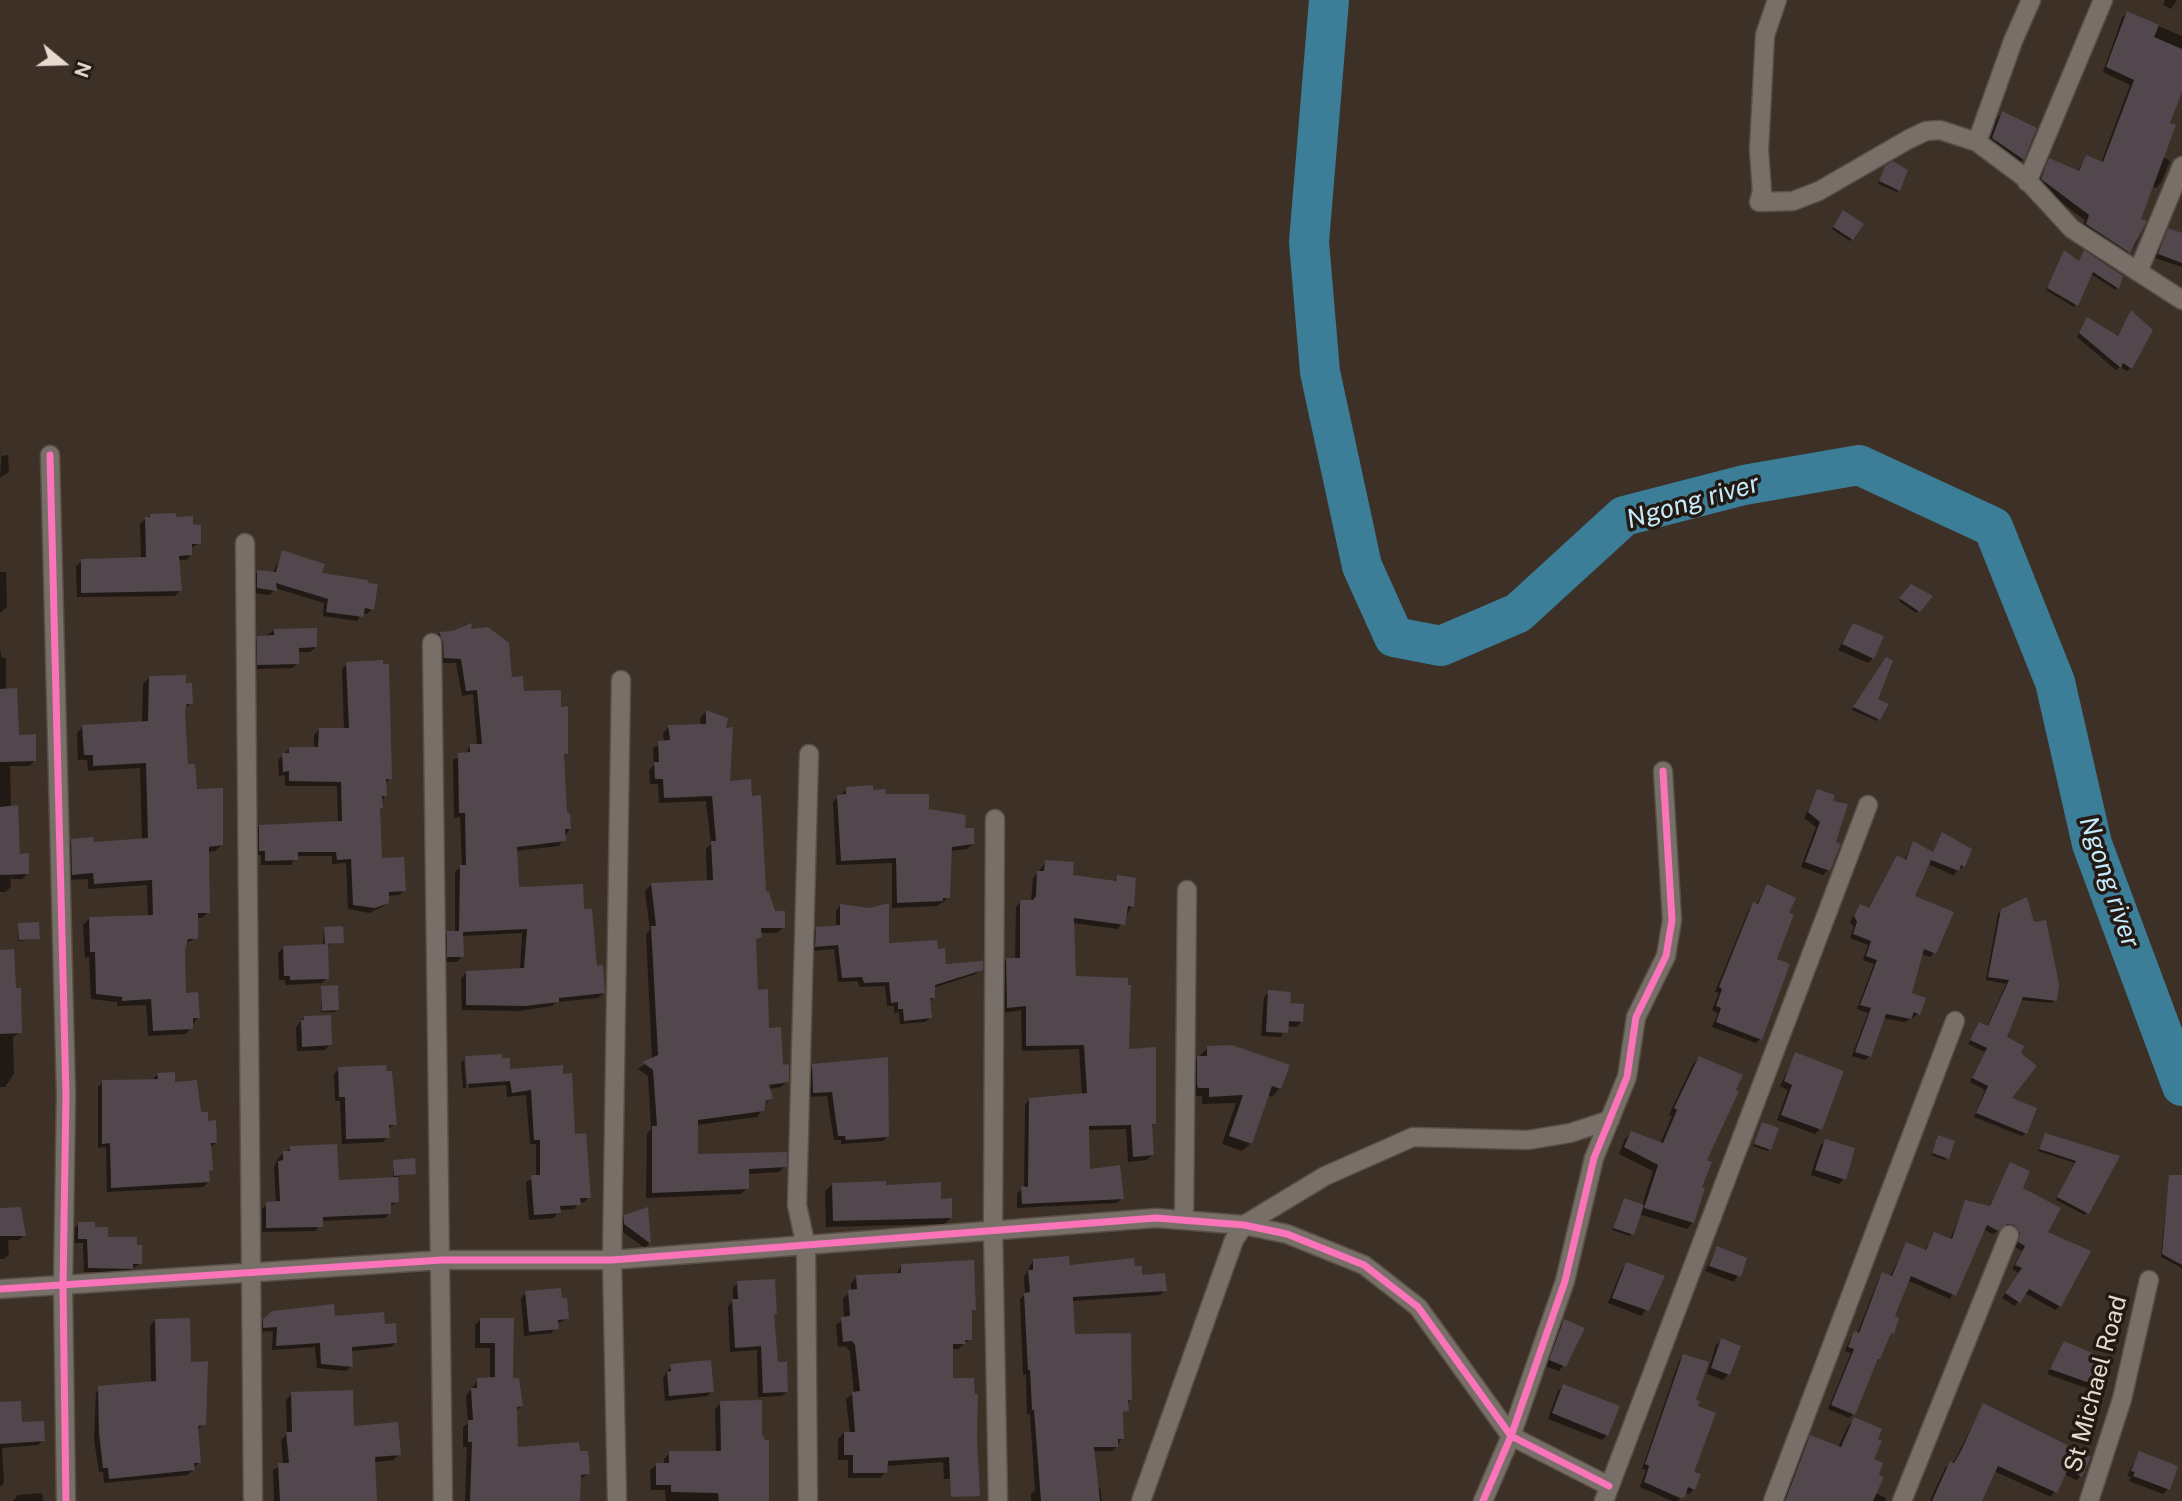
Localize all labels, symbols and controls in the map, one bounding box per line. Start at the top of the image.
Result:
north arrow [28,28,98,98]
text: N [70,59,96,80]
water label: Ngong river [1623,468,1763,536]
water label: Ngong river [2072,812,2146,952]
street label: St Michael Road [2059,1293,2133,1475]

